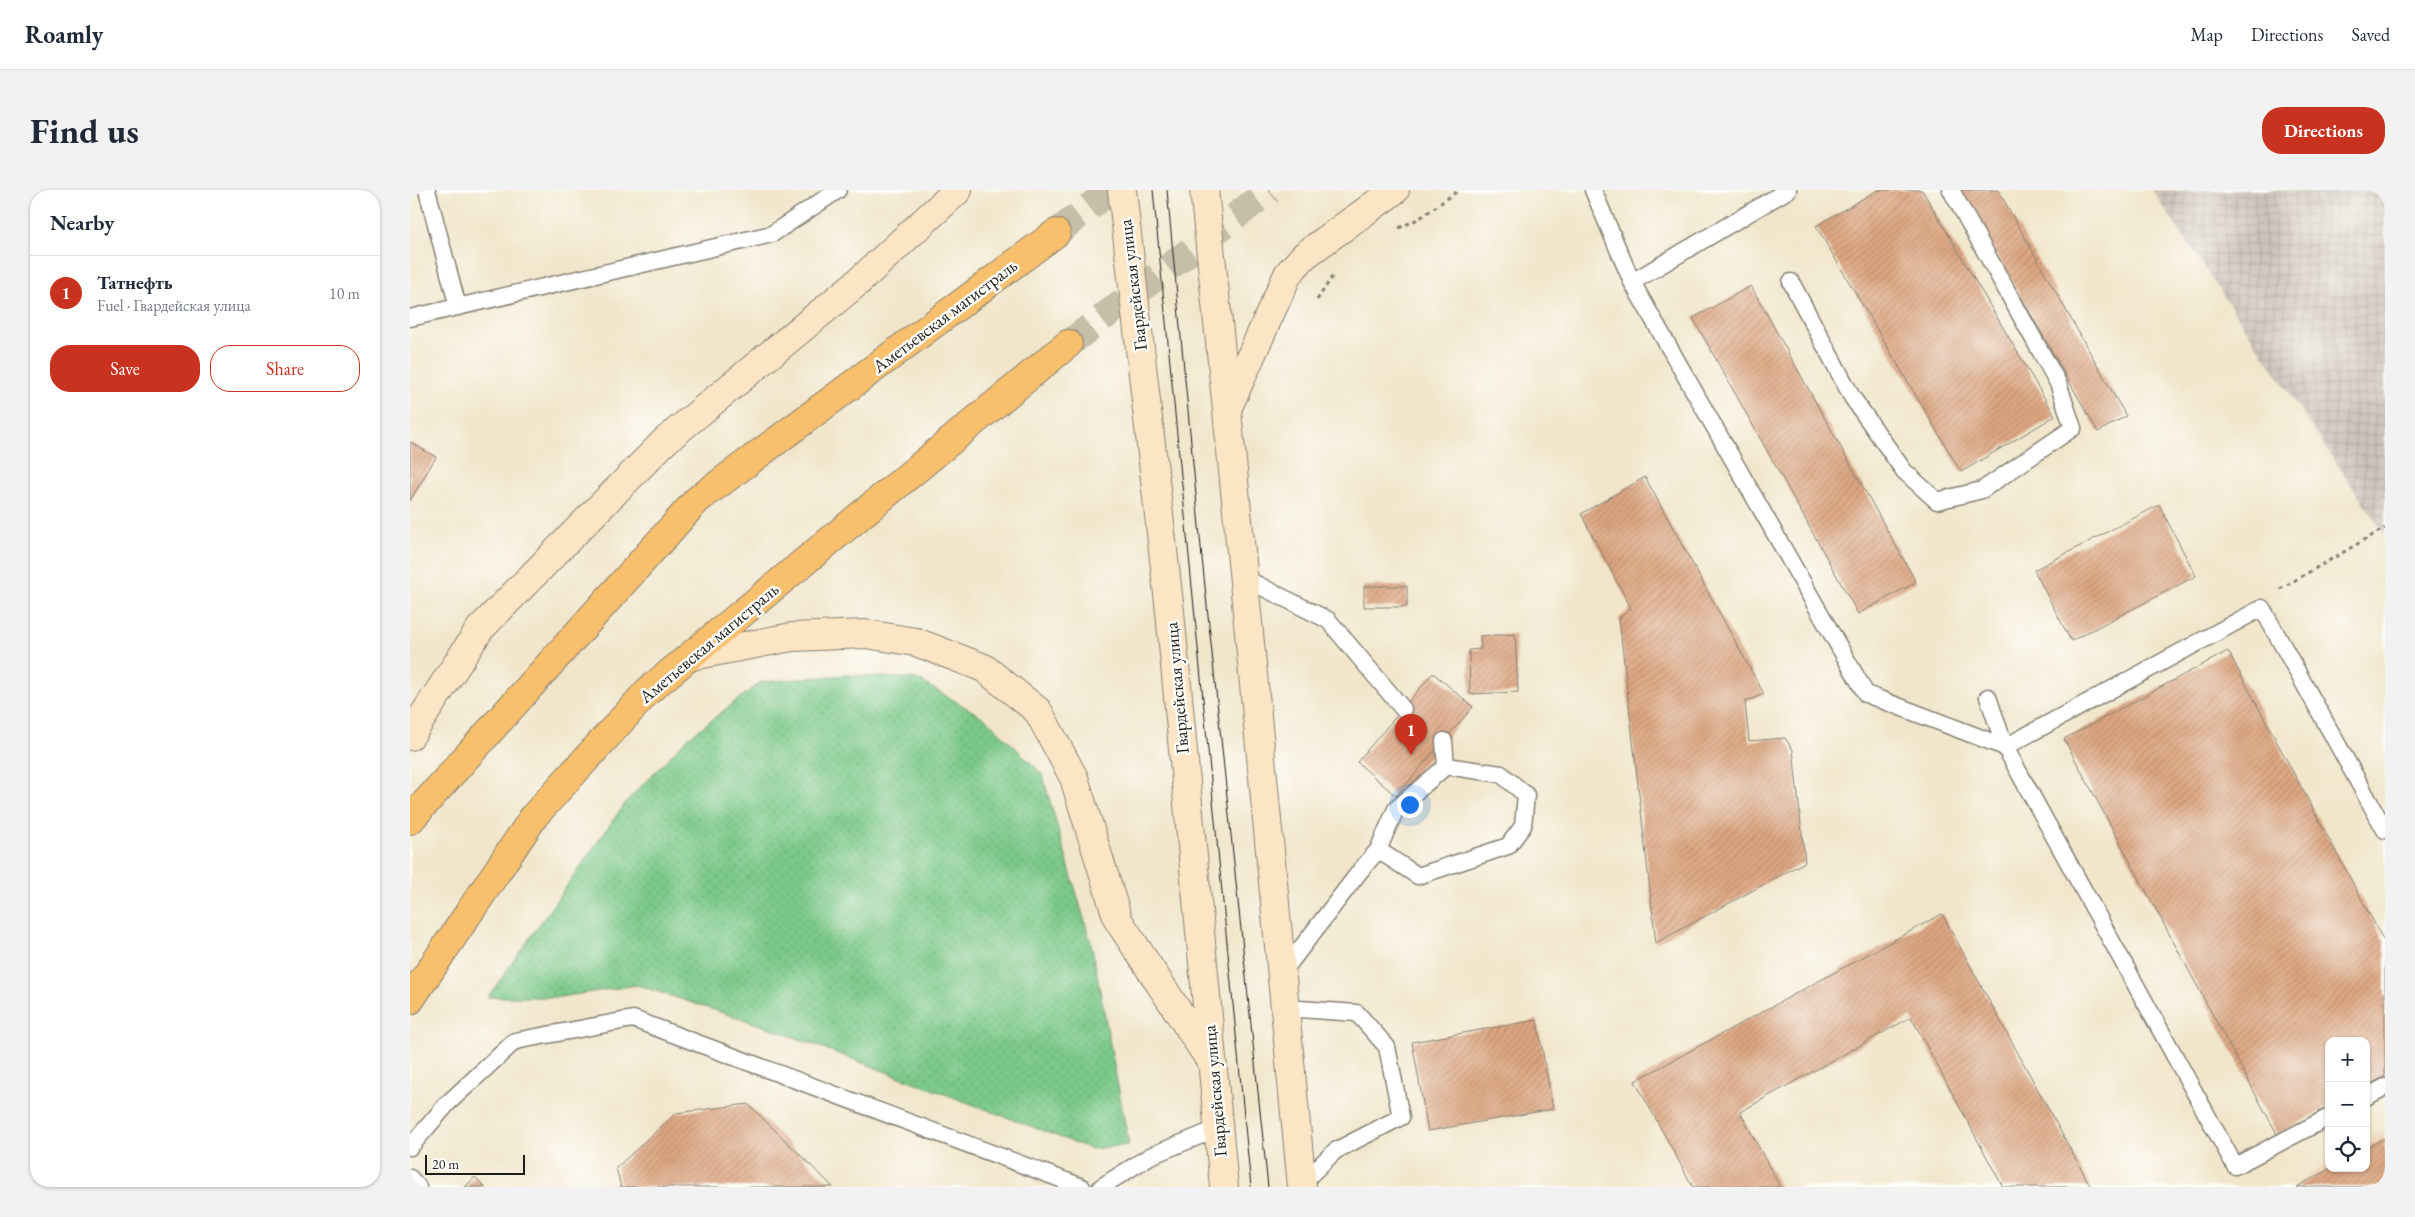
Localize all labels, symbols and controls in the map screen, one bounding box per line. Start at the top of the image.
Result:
text: Roamly [25,19,103,50]
text: Map [2191,23,2223,46]
text: Directions [2251,23,2323,46]
text: Saved [2351,23,2390,46]
button: Directions [2262,107,2385,154]
text: Find us [30,108,139,153]
text: Nearby [50,209,114,236]
street label: Гвардейская улица [1113,217,1152,352]
street label: Аметьевская магистраль [867,254,1022,378]
text: Татнефть [97,270,173,295]
text: 1 [62,283,70,304]
text: 10 m [329,283,360,304]
text: Fuel · Гвардейская улица [97,295,251,316]
button: Save [50,345,200,392]
button: Share [210,345,360,392]
street label: Аметьевская магистраль [633,577,783,708]
street label: Гвардейская улица [1159,620,1194,755]
pin: 1 [1395,714,1427,755]
your location [1397,792,1423,818]
street label: Гвардейская улица [1197,1023,1232,1158]
map controls [2325,1037,2370,1172]
button: + [2325,1037,2370,1082]
button: − [2325,1082,2370,1127]
button: locate [2325,1127,2370,1172]
scale bar [425,1152,525,1175]
text: 20 m [432,1155,459,1173]

